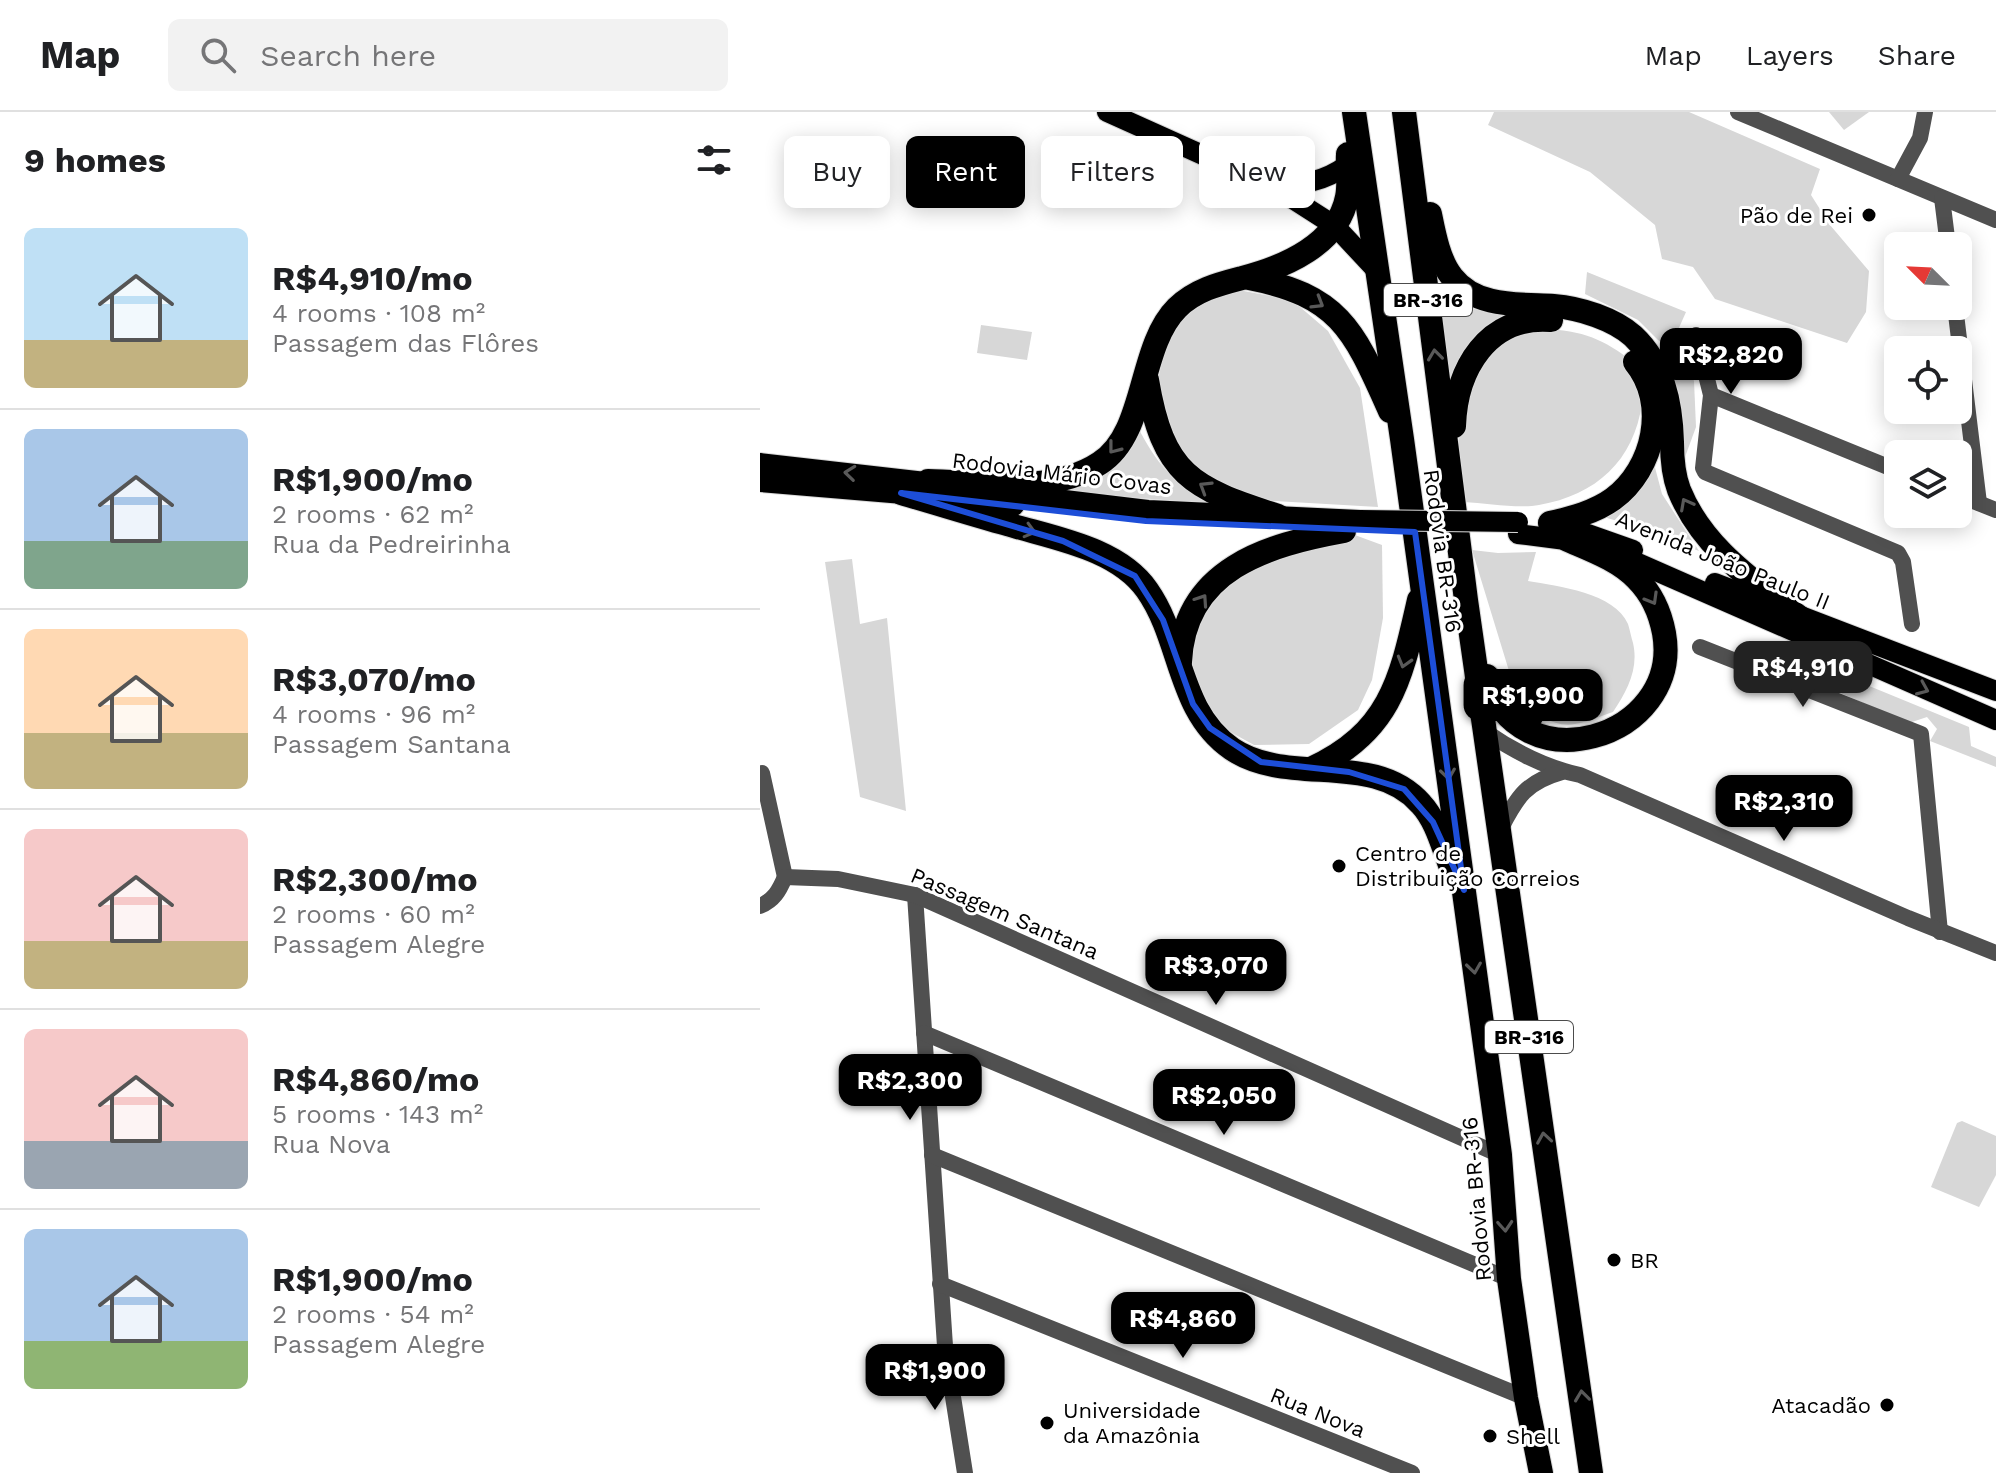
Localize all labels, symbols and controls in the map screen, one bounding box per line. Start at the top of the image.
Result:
search box [168,19,728,91]
text: Map [40,33,120,77]
icon: search [196,33,240,77]
text: Search here [260,38,436,73]
text: Map [1645,39,1702,72]
text: Layers [1746,39,1834,72]
text: Share [1878,39,1956,72]
chip: Buy [784,136,890,208]
chip: Rent [906,136,1025,208]
chip: Filters [1041,136,1183,208]
chip: New [1199,136,1315,208]
icon: filters [692,138,736,182]
text: 9 homes [24,140,166,180]
place label: Pão de Rei [1740,203,1853,228]
marker: Pão de Rei [1860,206,1878,224]
north arrow [1884,232,1972,320]
map controls [1884,232,1972,528]
text: R$4,910/mo [272,258,473,298]
icon: home [88,260,184,356]
road number: BR-316 [1384,284,1472,316]
one-way arrow [1309,293,1324,308]
text: 4 rooms · 108 m² [272,298,485,328]
text: Passagem das Flôres [272,328,539,358]
pin: R$2,820 [1657,328,1805,396]
button: locate [1884,336,1972,424]
text: R$2,820 [1678,339,1784,369]
one-way arrow [1426,348,1443,361]
one-way arrow [1109,439,1123,454]
button: layers [1884,440,1972,528]
street label: Rodovia Mário Covas [951,448,1173,499]
text: R$1,900/mo [272,459,473,499]
icon: home [88,461,184,557]
one-way arrow [843,464,856,481]
street label: Rodovia BR-316 [1419,468,1466,635]
one-way arrow [1200,482,1214,497]
one-way arrow [1681,497,1696,512]
text: 2 rooms · 62 m² [272,499,474,529]
street label: Avenida João Paulo II [1612,506,1833,615]
one-way arrow [1022,522,1036,538]
text: Rua da Pedreirinha [272,529,511,559]
one-way arrow [1642,591,1658,605]
one-way arrow [1192,594,1207,608]
pin: R$4,910 [1729,641,1877,709]
text: R$4,910 [1752,652,1854,682]
one-way arrow [1396,654,1413,668]
text: R$3,070/mo [272,659,476,699]
icon: home [88,661,184,757]
pin: R$1,900 [1459,669,1607,737]
text: R$1,900 [1482,680,1584,710]
one-way arrow [1915,680,1929,696]
text: 4 rooms · 96 m² [272,699,475,729]
text: Passagem Santana [272,729,511,759]
one-way arrow [1439,767,1456,781]
pin: R$2,310 [1710,775,1858,843]
text: R$2,310 [1734,786,1834,816]
place label: Centro de Distribuição Correios [1355,841,1580,891]
marker: Centro de Distribuição Correios [1330,857,1348,875]
text: R$2,300/mo [272,859,478,899]
icon: home [88,861,184,957]
street label: Passagem Santana [907,863,1103,964]
text: 2 rooms · 60 m² [272,899,475,929]
text: Passagem Alegre [272,929,485,959]
pin: R$3,070 [1142,939,1290,1007]
text: R$3,070 [1163,950,1269,980]
one-way arrow [1465,961,1482,975]
road number: BR-316 [1485,1021,1573,1053]
pin: R$2,300 [836,1054,984,1122]
text: R$4,860/mo [272,1059,479,1099]
icon: home [88,1061,184,1157]
text: R$2,300 [857,1065,963,1095]
pin: R$2,050 [1150,1069,1298,1137]
text: R$2,050 [1171,1080,1277,1110]
text: 5 rooms · 143 m² [272,1099,483,1129]
street label: Rodovia BR-316 [1457,1116,1496,1282]
text: Rua Nova [272,1129,390,1159]
one-way arrow [1537,1131,1554,1145]
one-way arrow [1496,1220,1513,1233]
place label: BR [1630,1248,1659,1273]
marker: BR [1605,1251,1623,1269]
text: R$1,900/mo [272,1259,473,1299]
icon: home [88,1261,184,1357]
pin: R$4,860 [1109,1292,1257,1360]
text: 2 rooms · 54 m² [272,1299,474,1329]
text: R$4,860 [1129,1303,1237,1333]
text: Passagem Alegre [272,1329,485,1359]
pin: R$1,900 [861,1344,1009,1412]
text: R$1,900 [884,1355,986,1385]
street label: Rua Nova [1267,1382,1369,1443]
one-way arrow [1573,1389,1590,1402]
place label: Atacadão [1771,1393,1871,1418]
marker: Atacadão [1878,1396,1896,1414]
place label: Universidade da Amazônia [1063,1398,1201,1448]
marker: Universidade da Amazônia [1038,1414,1056,1432]
place label: Shell [1506,1424,1560,1449]
marker: Shell [1481,1427,1499,1445]

